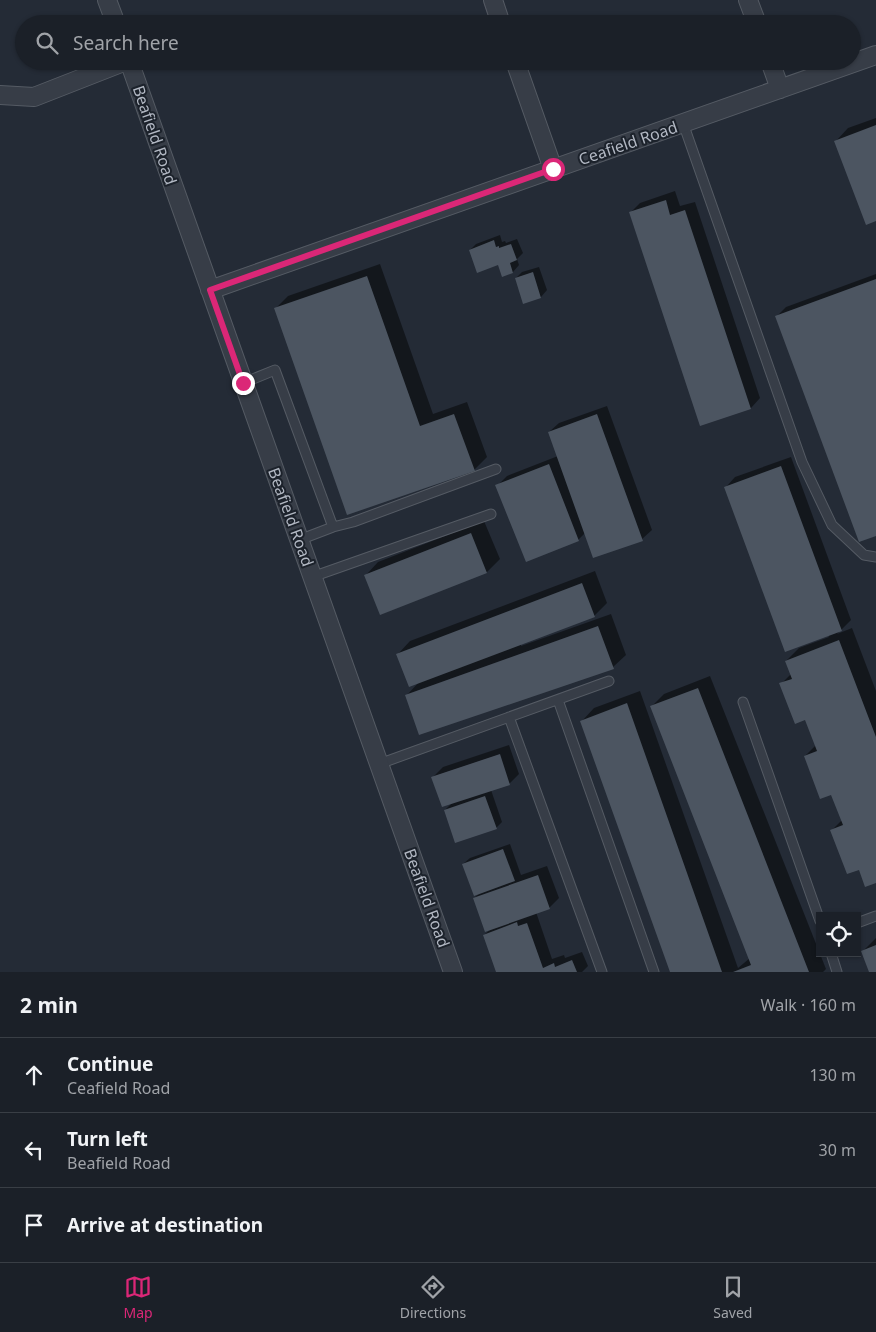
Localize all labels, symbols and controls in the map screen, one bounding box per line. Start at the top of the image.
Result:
search box [15,15,861,70]
icon: search [33,29,61,57]
text: Search here [73,30,179,56]
street label: Beafield Road [128,82,182,188]
street label: Ceafield Road [576,116,680,170]
route start [542,158,565,181]
route end [232,372,255,395]
street label: Beafield Road [263,465,319,569]
street label: Beafield Road [399,846,455,950]
map controls [816,912,861,957]
button: locate [816,912,861,957]
text: 2 min [20,991,78,1019]
text: Walk · 160 m [761,994,856,1016]
text: Continue [67,1051,153,1077]
icon: ahead [20,1061,48,1089]
text: 130 m [809,1064,856,1086]
text: Ceafield Road [67,1077,170,1099]
text: Turn left [67,1126,148,1152]
icon: left [20,1136,48,1164]
text: 30 m [819,1139,856,1161]
text: Beafield Road [67,1152,171,1174]
icon: arrive [20,1211,48,1239]
text: Arrive at destination [67,1212,263,1238]
tab: Map [124,1273,153,1322]
tab: Directions [400,1273,466,1322]
tab: Saved [713,1273,752,1322]

